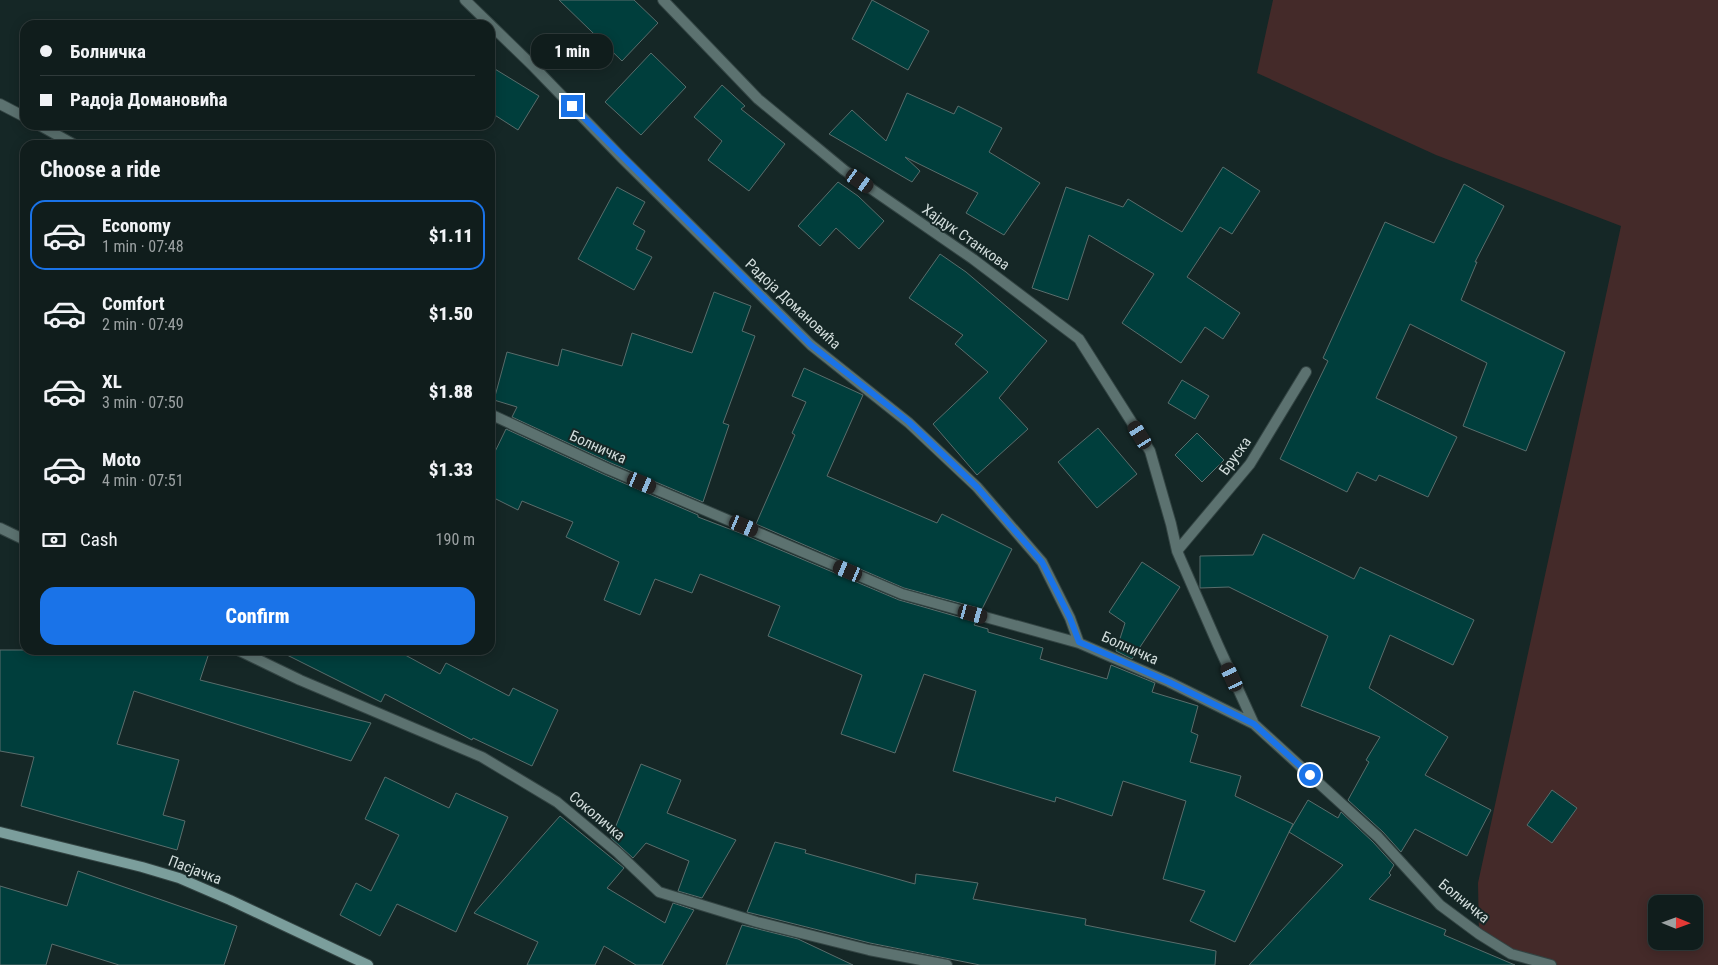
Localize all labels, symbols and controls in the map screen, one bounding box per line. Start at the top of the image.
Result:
callout: 1 min [531,34,613,68]
text: Болничка [70,40,146,63]
text: 1 min [554,42,590,61]
text: Радоја Домановића [70,88,228,111]
route end [561,95,583,117]
text: Choose a ride [40,157,161,182]
car [843,166,876,196]
street label: Хајдук Станкова [919,200,1013,274]
icon: car [42,213,87,258]
text: Economy [102,214,171,237]
text: $1.11 [429,224,473,247]
text: 1 min · 07:48 [102,237,184,256]
street label: Радоја Домановића [741,255,845,353]
icon: car [42,291,87,336]
text: Comfort [102,292,165,315]
text: $1.50 [429,302,473,325]
text: 2 min · 07:49 [102,315,184,334]
icon: car [42,369,87,414]
text: XL [102,370,122,393]
text: $1.88 [429,380,473,403]
text: 3 min · 07:50 [102,393,184,412]
car [1125,418,1154,452]
street label: Болничка [567,427,629,467]
street label: Бруска [1215,433,1255,479]
icon: car [42,447,87,492]
text: Moto [102,448,141,471]
text: $1.33 [429,458,473,481]
car [625,470,658,496]
text: 4 min · 07:51 [102,471,184,490]
car [727,513,760,539]
icon: cash [40,526,68,554]
text: Cash [80,528,118,551]
text: 190 m [436,530,475,549]
car [831,558,864,584]
button: Confirm [40,587,475,645]
car [956,603,989,625]
street label: Болничка [1099,628,1161,668]
car [1218,660,1245,694]
route start [1299,764,1321,786]
street label: Соколичка [565,787,629,845]
street label: Пасјачка [166,852,224,888]
street label: Болничка [1435,875,1493,927]
north arrow [1648,895,1702,950]
map controls [1648,895,1703,950]

